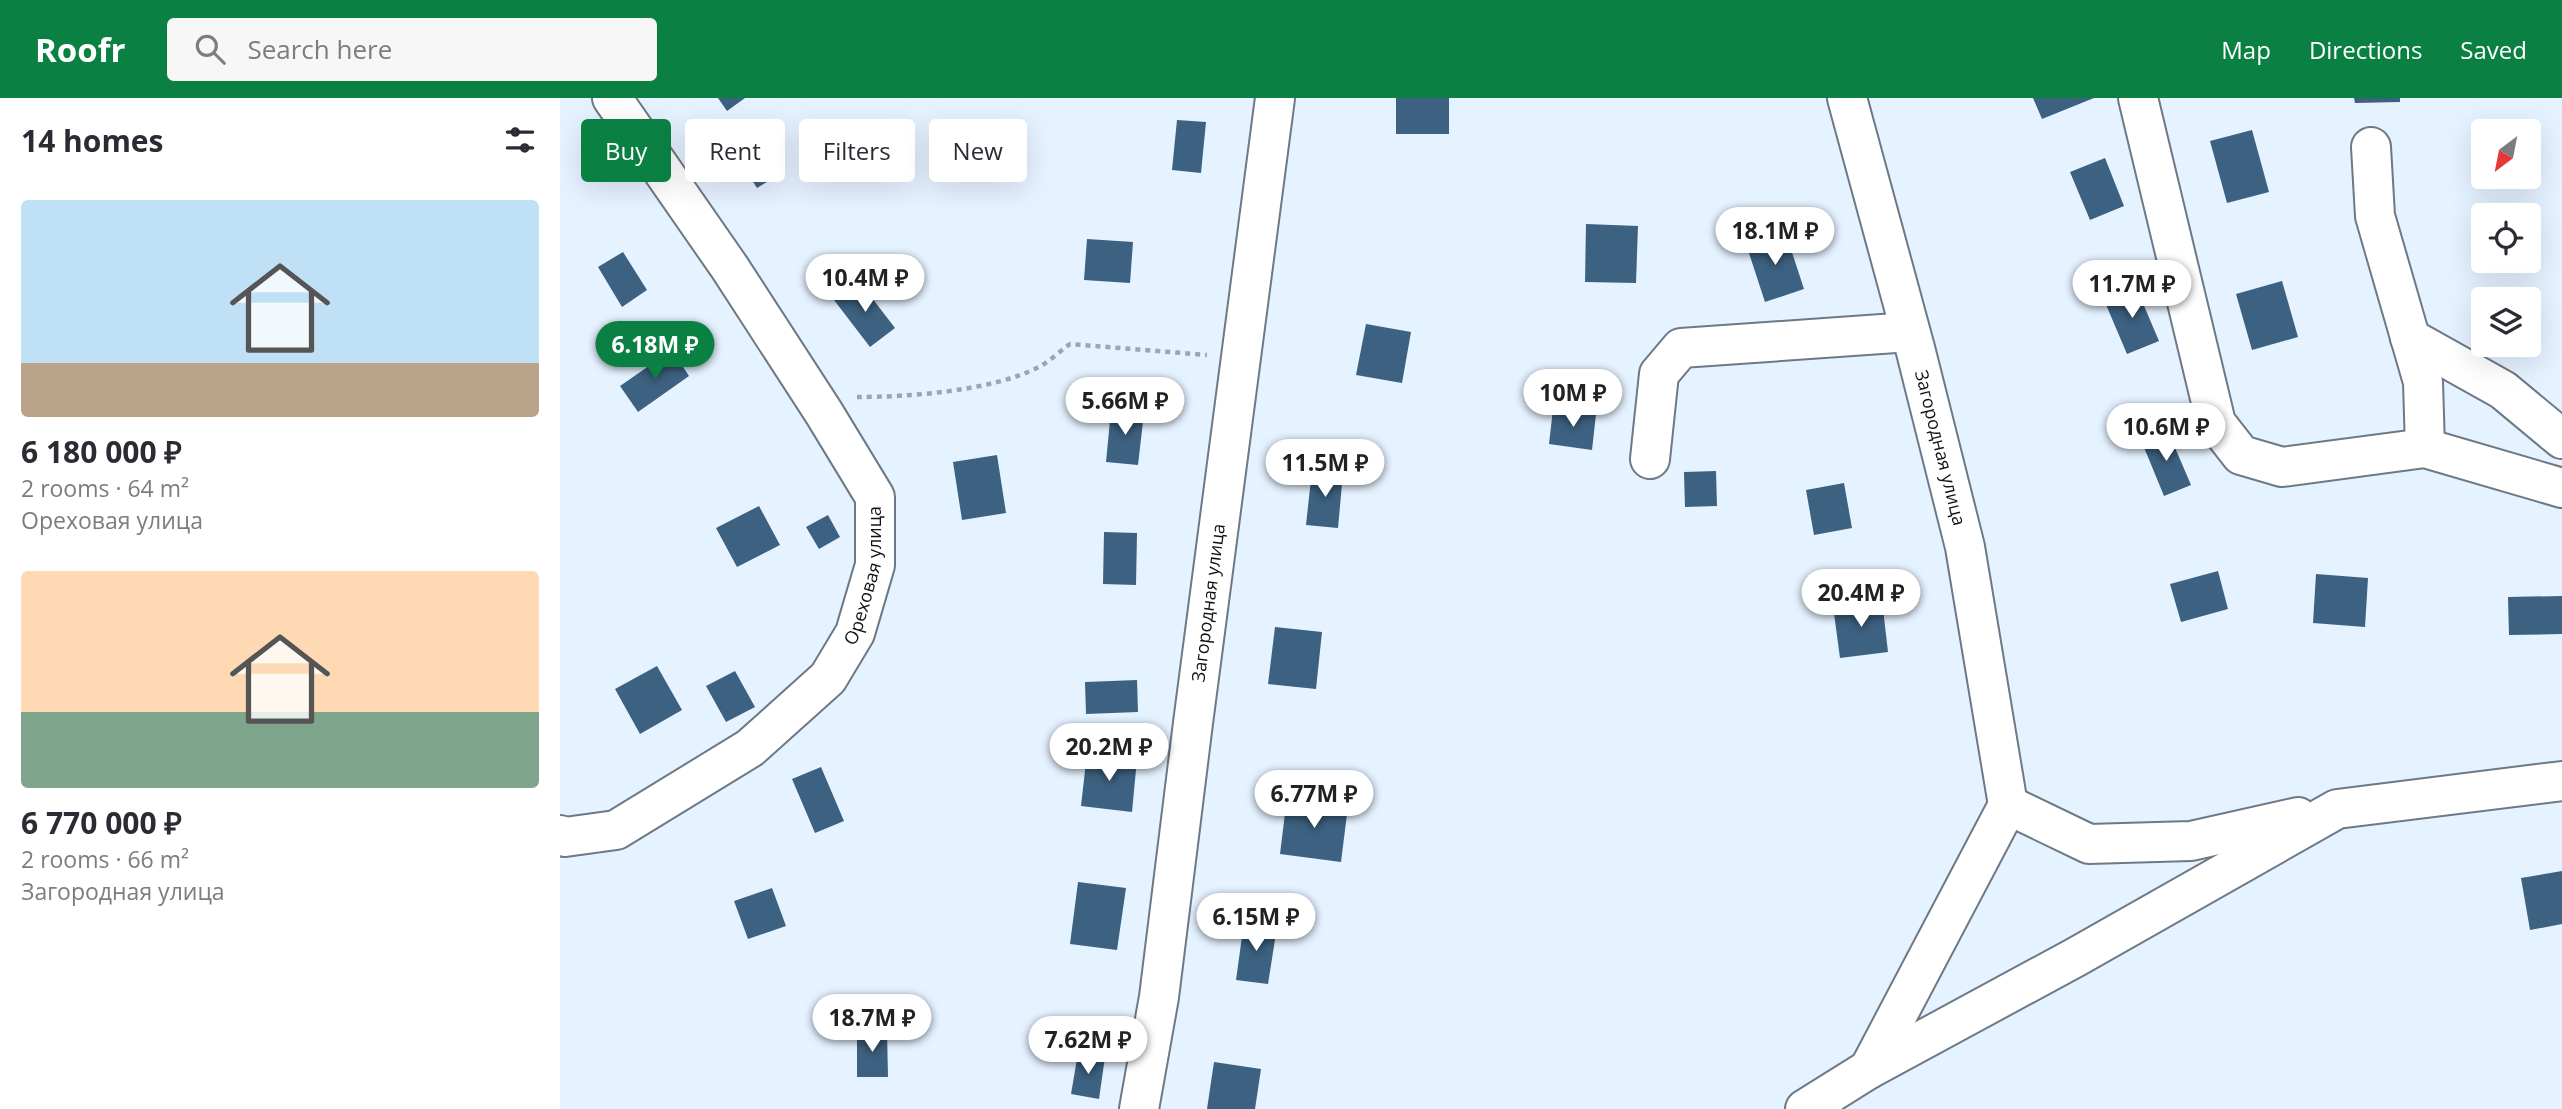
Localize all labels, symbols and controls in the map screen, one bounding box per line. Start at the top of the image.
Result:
search box [167,18,657,81]
text: Roofr [35,27,125,72]
icon: search [191,30,229,68]
text: Search here [247,31,392,67]
text: Map [2221,33,2271,66]
text: Directions [2309,33,2422,66]
text: Saved [2460,33,2527,66]
chip: Buy [581,119,671,182]
chip: Rent [685,119,785,182]
chip: Filters [799,119,915,182]
chip: New [929,119,1027,182]
north arrow [2471,119,2541,189]
map controls [2471,119,2541,357]
text: 14 homes [21,120,164,161]
icon: filters [501,121,539,159]
button: locate [2471,203,2541,273]
pin: 18.1M ₽ [1710,208,1840,267]
text: 18.1M ₽ [1731,214,1819,246]
icon: home [217,245,343,371]
pin: 10.4M ₽ [800,254,930,314]
pin: 11.7M ₽ [2067,260,2197,320]
text: 10.4M ₽ [821,261,909,293]
text: 11.7M ₽ [2088,267,2176,299]
button: layers [2471,287,2541,357]
pin: 6.18M ₽ [590,322,720,381]
text: 6.18M ₽ [611,328,699,360]
street label: Загородная улица [1910,367,1972,528]
pin: 10M ₽ [1524,370,1622,429]
text: 10M ₽ [1539,376,1607,408]
pin: 5.66M ₽ [1060,378,1190,437]
text: 5.66M ₽ [1081,384,1169,416]
pin: 10.6M ₽ [2101,404,2231,463]
text: 10.6M ₽ [2122,410,2210,442]
text: 6 180 000 ₽ [21,431,182,472]
pin: 11.5M ₽ [1260,440,1390,499]
text: 11.5M ₽ [1281,446,1369,478]
text: 2 rooms · 64 m² [21,472,189,504]
text: Ореховая улица [21,504,203,536]
street label: Ореховая улица [837,506,886,649]
street label: Загородная улица [1185,522,1230,683]
pin: 20.4M ₽ [1796,570,1926,629]
text: 20.4M ₽ [1817,576,1905,608]
icon: home [217,616,343,742]
pin: 20.2M ₽ [1044,724,1174,783]
text: 20.2M ₽ [1065,730,1153,762]
pin: 6.77M ₽ [1249,770,1379,830]
text: 6.77M ₽ [1270,777,1358,809]
text: 6 770 000 ₽ [21,802,182,843]
text: 2 rooms · 66 m² [21,843,189,875]
text: Загородная улица [21,875,225,907]
pin: 6.15M ₽ [1191,894,1321,953]
text: 6.15M ₽ [1212,900,1300,932]
pin: 18.7M ₽ [807,995,937,1054]
text: 18.7M ₽ [828,1001,916,1033]
pin: 7.62M ₽ [1023,1016,1153,1076]
text: 7.62M ₽ [1044,1023,1132,1055]

